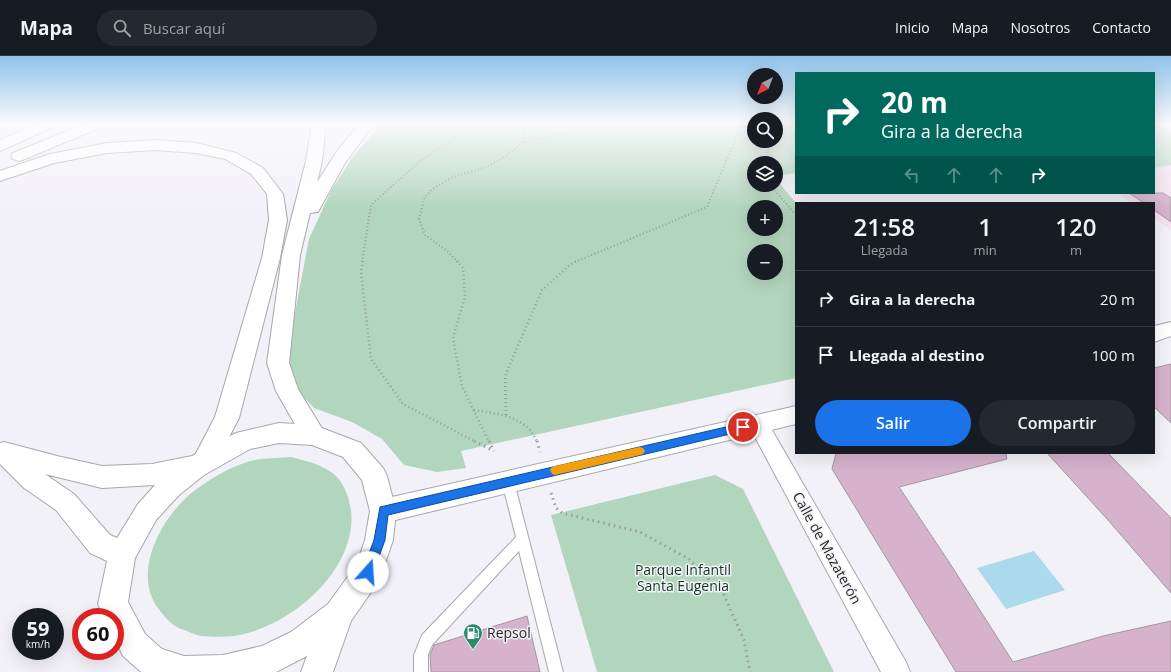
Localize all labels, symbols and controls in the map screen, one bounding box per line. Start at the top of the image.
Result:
search box [97,10,377,46]
text: Mapa [20,15,73,41]
icon: search [111,17,133,39]
text: Buscar aquí [143,18,225,38]
text: Inicio [895,18,930,37]
text: Mapa [952,18,988,37]
text: Nosotros [1010,18,1070,37]
text: Contacto [1092,18,1151,37]
north arrow [747,68,783,104]
map controls [747,68,783,280]
text: 20 m [881,83,948,121]
icon: right [815,88,867,140]
button: search [747,112,783,148]
text: Gira a la derecha [881,119,1023,143]
button: layers [747,156,783,192]
icon: left [901,164,923,186]
icon: ahead [943,164,965,186]
icon: ahead [985,164,1007,186]
icon: right [1027,164,1049,186]
button: + [747,200,783,236]
text: 21:58 [854,210,915,243]
text: 1 [978,210,992,243]
text: 120 [1055,210,1096,243]
text: Llegada [861,241,908,259]
text: min [974,241,997,259]
text: m [1070,241,1082,259]
button: − [747,244,783,280]
icon: right [815,288,837,310]
text: Gira a la derecha [849,289,975,309]
text: 20 m [1100,289,1135,309]
icon: arrive [815,344,837,366]
text: Llegada al destino [849,345,984,365]
text: 100 m [1091,345,1135,365]
button: Salir [815,400,971,446]
button: Compartir [979,400,1135,446]
pin [726,410,760,444]
icon: arrive [732,416,754,438]
street label: Calle de Mazaterón [789,488,866,607]
position arrow [347,551,389,593]
park label: Parque Infantil Santa Eugenia [635,560,731,595]
speed limit sign: 60 [72,608,124,660]
text: 59 [27,615,49,642]
fuel station icon: Repsol [462,622,484,650]
place label: Repsol [487,623,531,642]
text: km/h [26,637,50,651]

